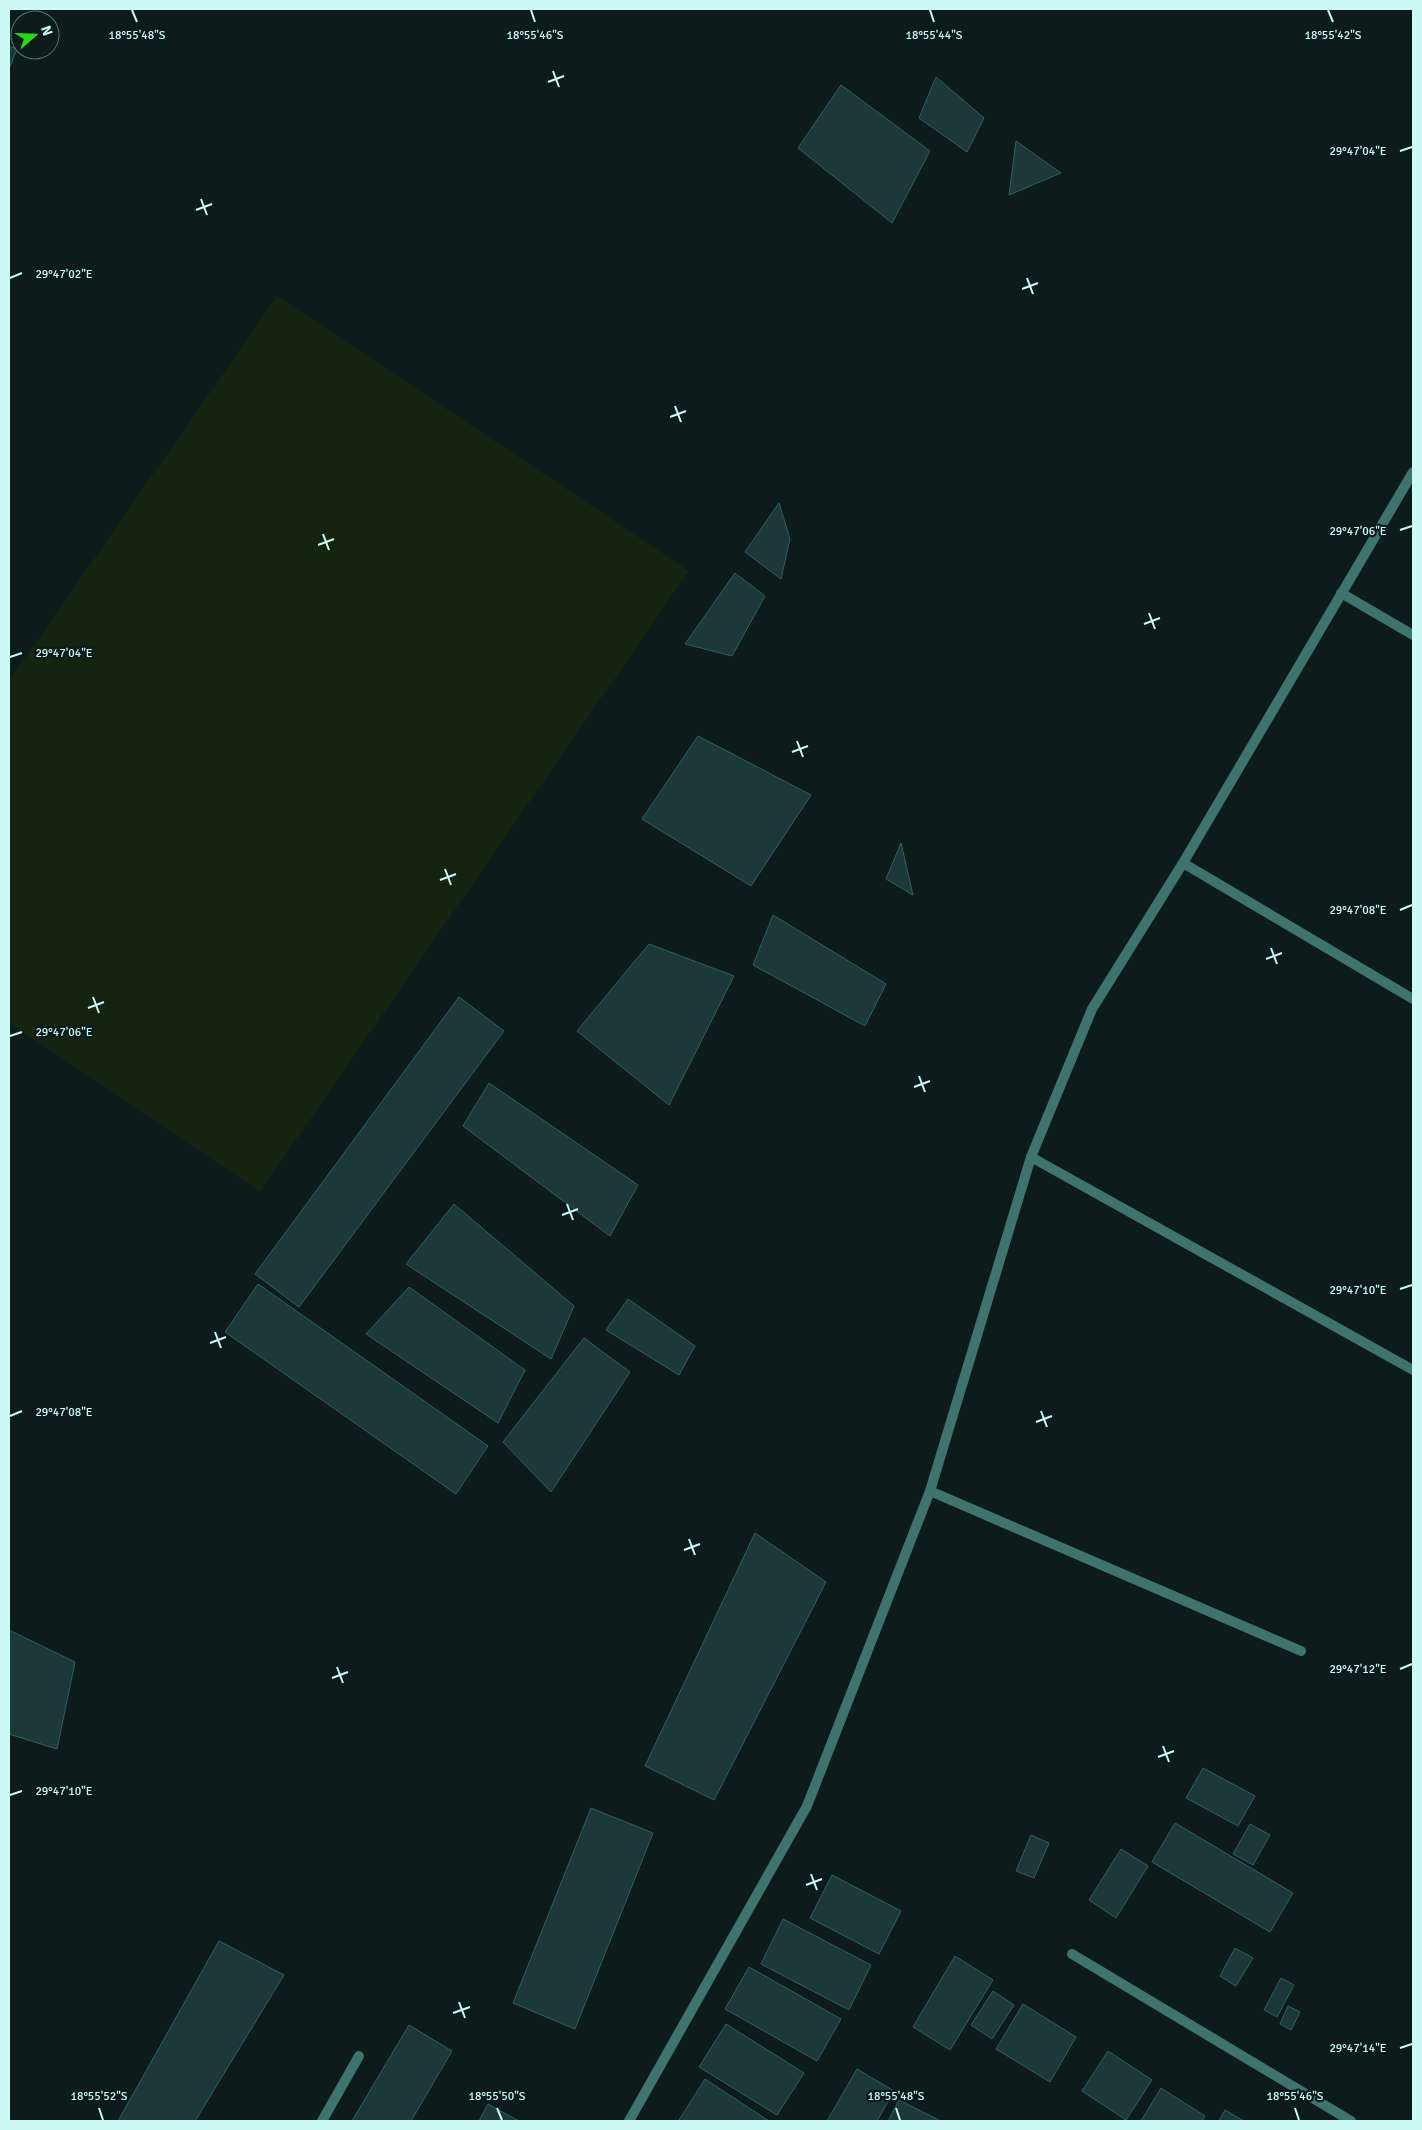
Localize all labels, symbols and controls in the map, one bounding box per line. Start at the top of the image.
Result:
north arrow [10,10,60,60]
text: N [37,23,56,38]
text: 18°55'48"S [108,28,166,43]
text: 18°55'46"S [506,28,564,43]
text: 18°55'44"S [905,28,963,43]
text: 18°55'42"S [1304,28,1362,43]
text: 29°47'04"E [1329,144,1387,159]
text: 29°47'02"E [35,267,93,282]
text: 29°47'06"E [1329,524,1387,539]
text: 29°47'04"E [35,646,93,661]
text: 29°47'08"E [1329,903,1387,918]
text: 29°47'06"E [35,1025,93,1040]
text: 29°47'10"E [1329,1283,1387,1298]
text: 29°47'08"E [35,1405,93,1420]
text: 29°47'12"E [1329,1662,1387,1677]
text: 29°47'10"E [35,1784,93,1799]
text: 29°47'14"E [1329,2041,1387,2056]
text: 18°55'52"S [70,2089,128,2104]
text: 18°55'50"S [468,2089,526,2104]
text: 18°55'48"S [867,2089,925,2104]
text: 18°55'46"S [1266,2089,1324,2104]

